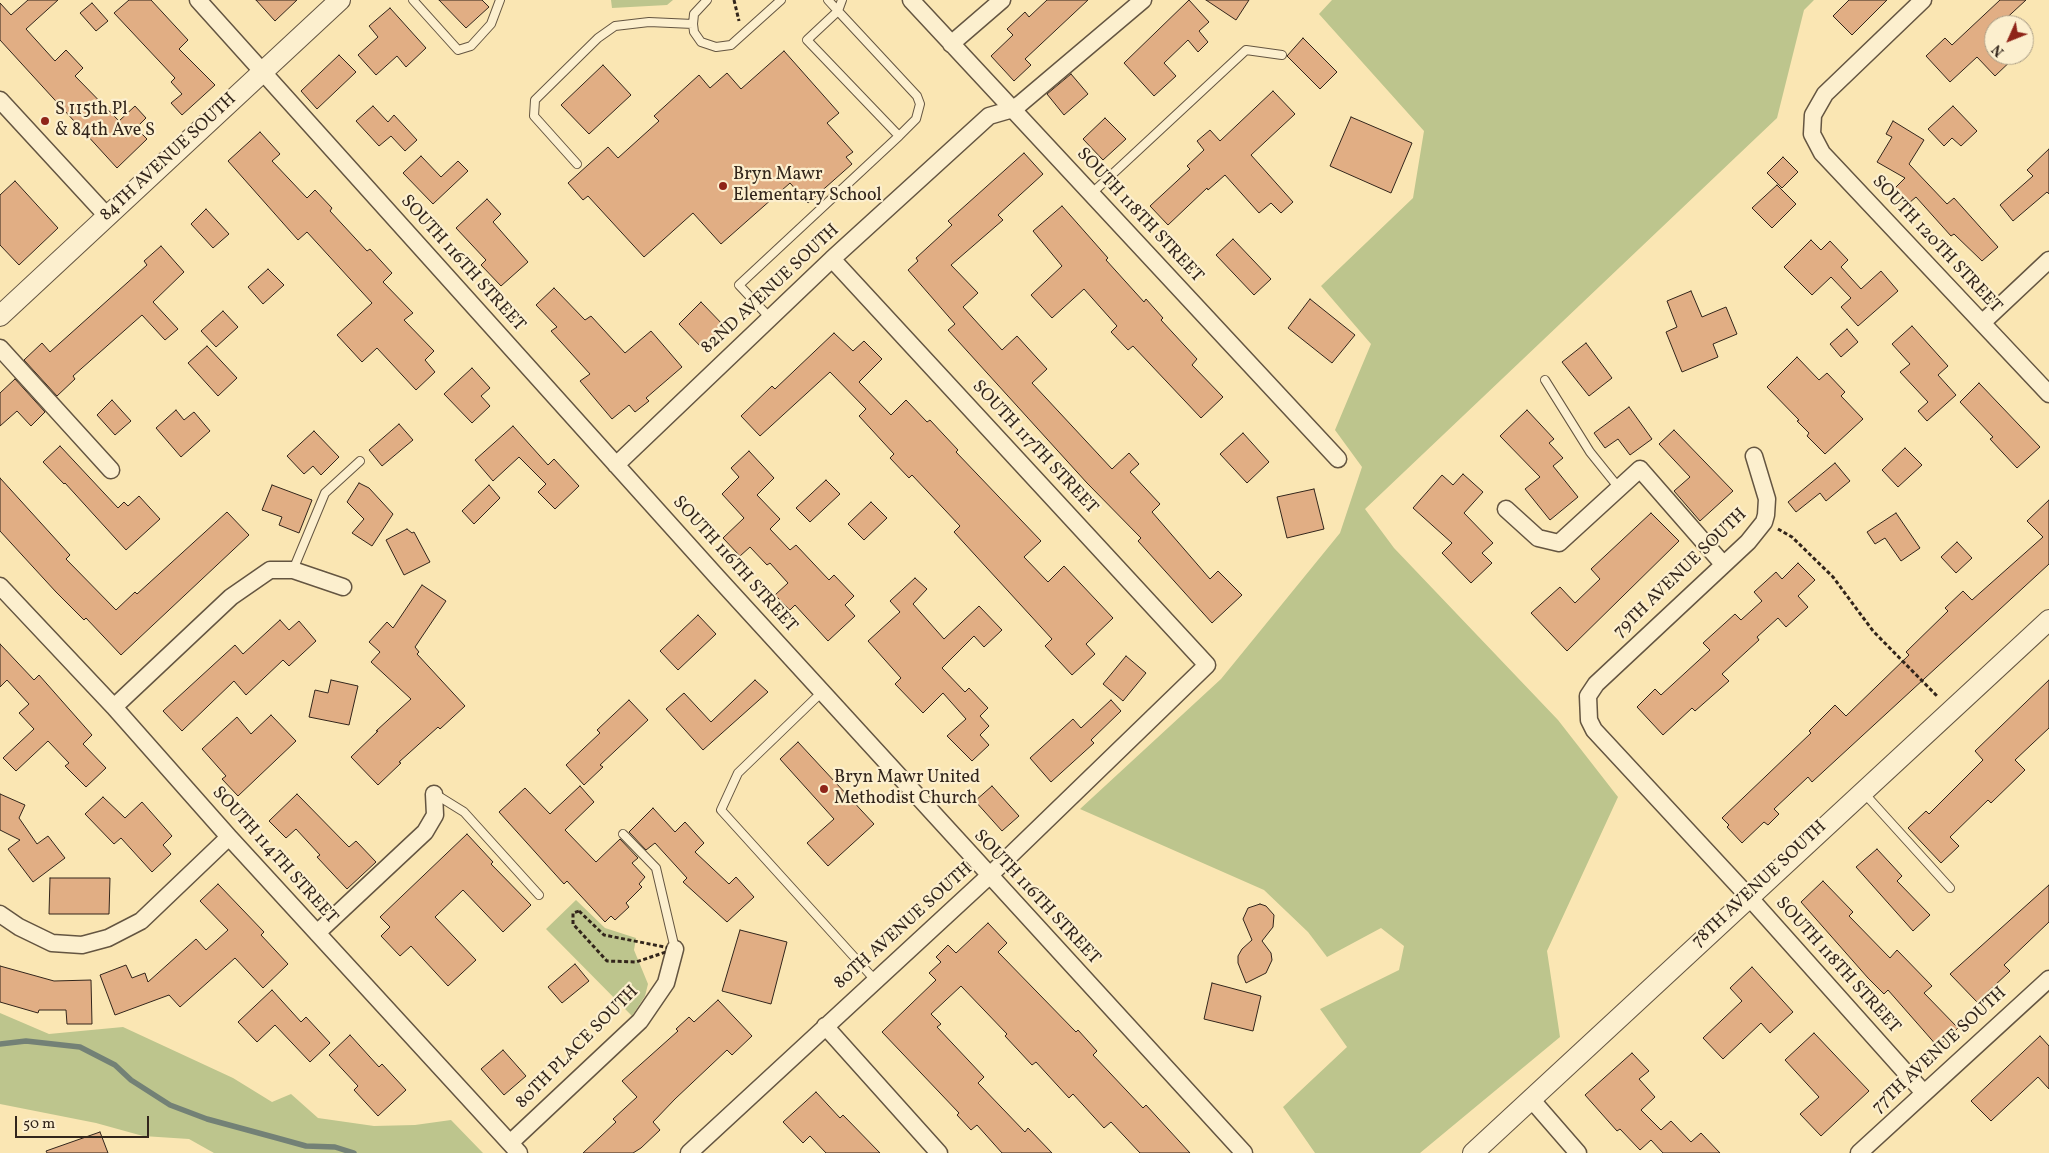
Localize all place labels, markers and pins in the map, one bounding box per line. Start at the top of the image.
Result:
place label: S 115th Pl & 84th Ave S [55,100,155,142]
marker: S 115th Pl & 84th Ave S [39,115,51,127]
place label: Bryn Mawr Elementary School [733,165,882,208]
marker: Bryn Mawr Elementary School [717,180,729,192]
place label: Bryn Mawr United Methodist Church [834,768,980,811]
marker: Bryn Mawr United Methodist Church [818,783,830,795]

